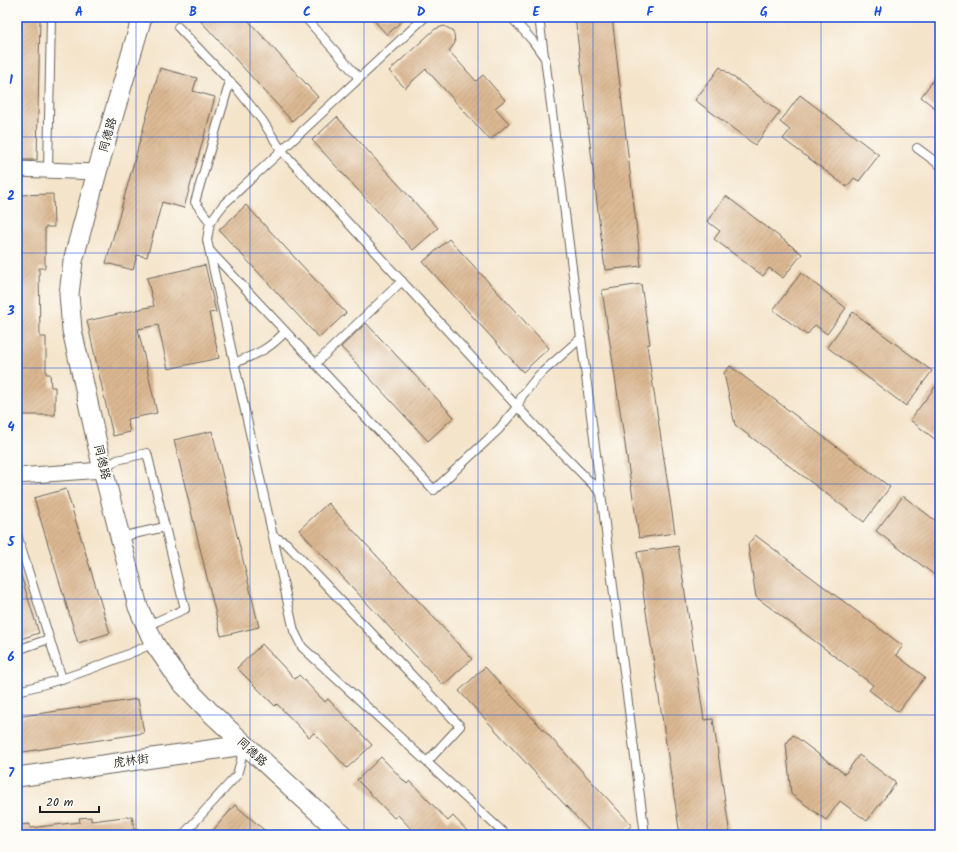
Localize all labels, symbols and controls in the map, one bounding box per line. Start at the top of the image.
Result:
text: A [75,2,83,23]
text: B [189,2,197,23]
text: C [303,2,311,23]
text: D [417,2,426,23]
text: E [532,2,540,23]
text: F [646,2,654,23]
text: G [760,2,768,23]
text: H [874,2,883,23]
text: 1 [9,70,13,91]
street label: 同德路 [94,115,122,155]
text: 2 [7,186,15,207]
text: 3 [6,301,15,322]
text: 4 [7,417,15,438]
street label: 同德路 [89,442,115,482]
text: 5 [7,532,16,553]
text: 6 [7,647,15,668]
street label: 同德路 [232,733,272,771]
street label: 虎林街 [112,749,150,773]
text: 7 [8,763,15,784]
scale bar [40,788,99,814]
text: 20 m [46,793,74,812]

